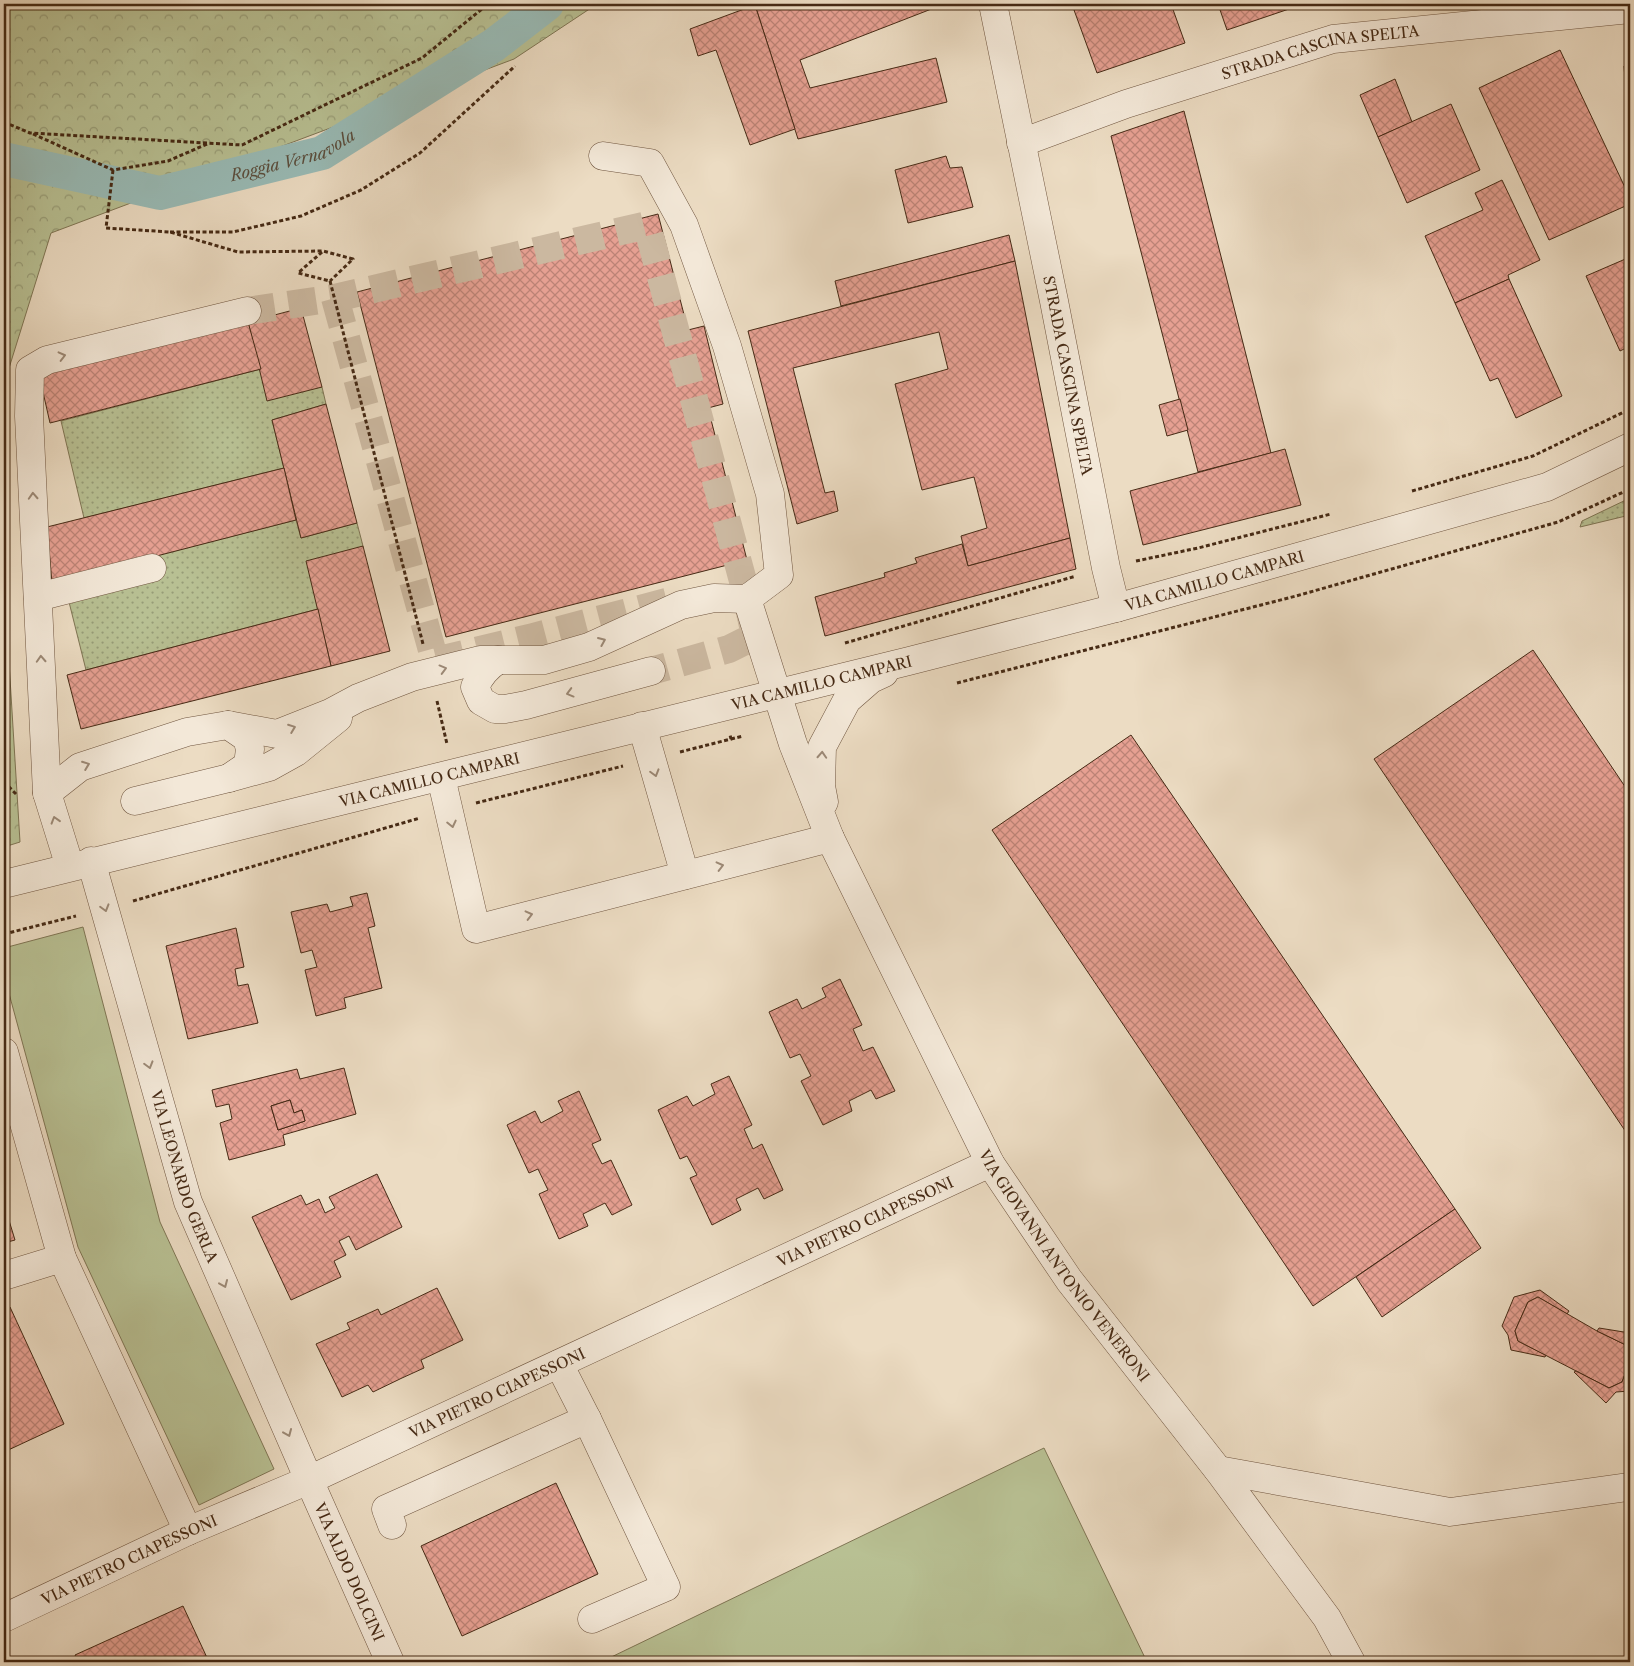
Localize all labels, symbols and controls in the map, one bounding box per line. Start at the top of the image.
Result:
street label: STRADA CASCINA SPELTA [1219,21,1421,83]
water label: Roggia Vernavola [226,125,359,186]
street label: STRADA CASCINA SPELTA [1040,274,1097,478]
one-way arrow [57,351,66,362]
one-way arrow [27,492,38,500]
street label: VIA CAMILLO CAMPARI [1122,546,1306,615]
one-way arrow [597,637,606,648]
street label: VIA CAMILLO CAMPARI [728,651,914,714]
one-way arrow [35,655,46,663]
one-way arrow [439,664,448,675]
one-way arrow [566,687,575,698]
one-way arrow [287,723,296,734]
street label: VIA CAMILLO CAMPARI [336,748,522,811]
one-way arrow [817,751,828,759]
one-way arrow [81,761,90,771]
one-way arrow [650,769,660,777]
one-way arrow [51,816,61,825]
one-way arrow [446,820,457,829]
one-way arrow [716,862,724,872]
one-way arrow [99,904,109,912]
one-way arrow [525,910,534,921]
one-way arrow [143,1060,154,1069]
street label: VIA LEONARDO GERLA [147,1087,223,1266]
street label: VIA GIOVANNI ANTONIO VENERONI [975,1145,1154,1385]
street label: VIA PIETRO CIAPESSONI [773,1172,956,1271]
one-way arrow [217,1279,228,1288]
street label: VIA PIETRO CIAPESSONI [405,1343,588,1442]
one-way arrow [282,1428,293,1437]
street label: VIA ALDO DOLCINI [310,1498,389,1644]
street label: VIA PIETRO CIAPESSONI [37,1510,220,1609]

